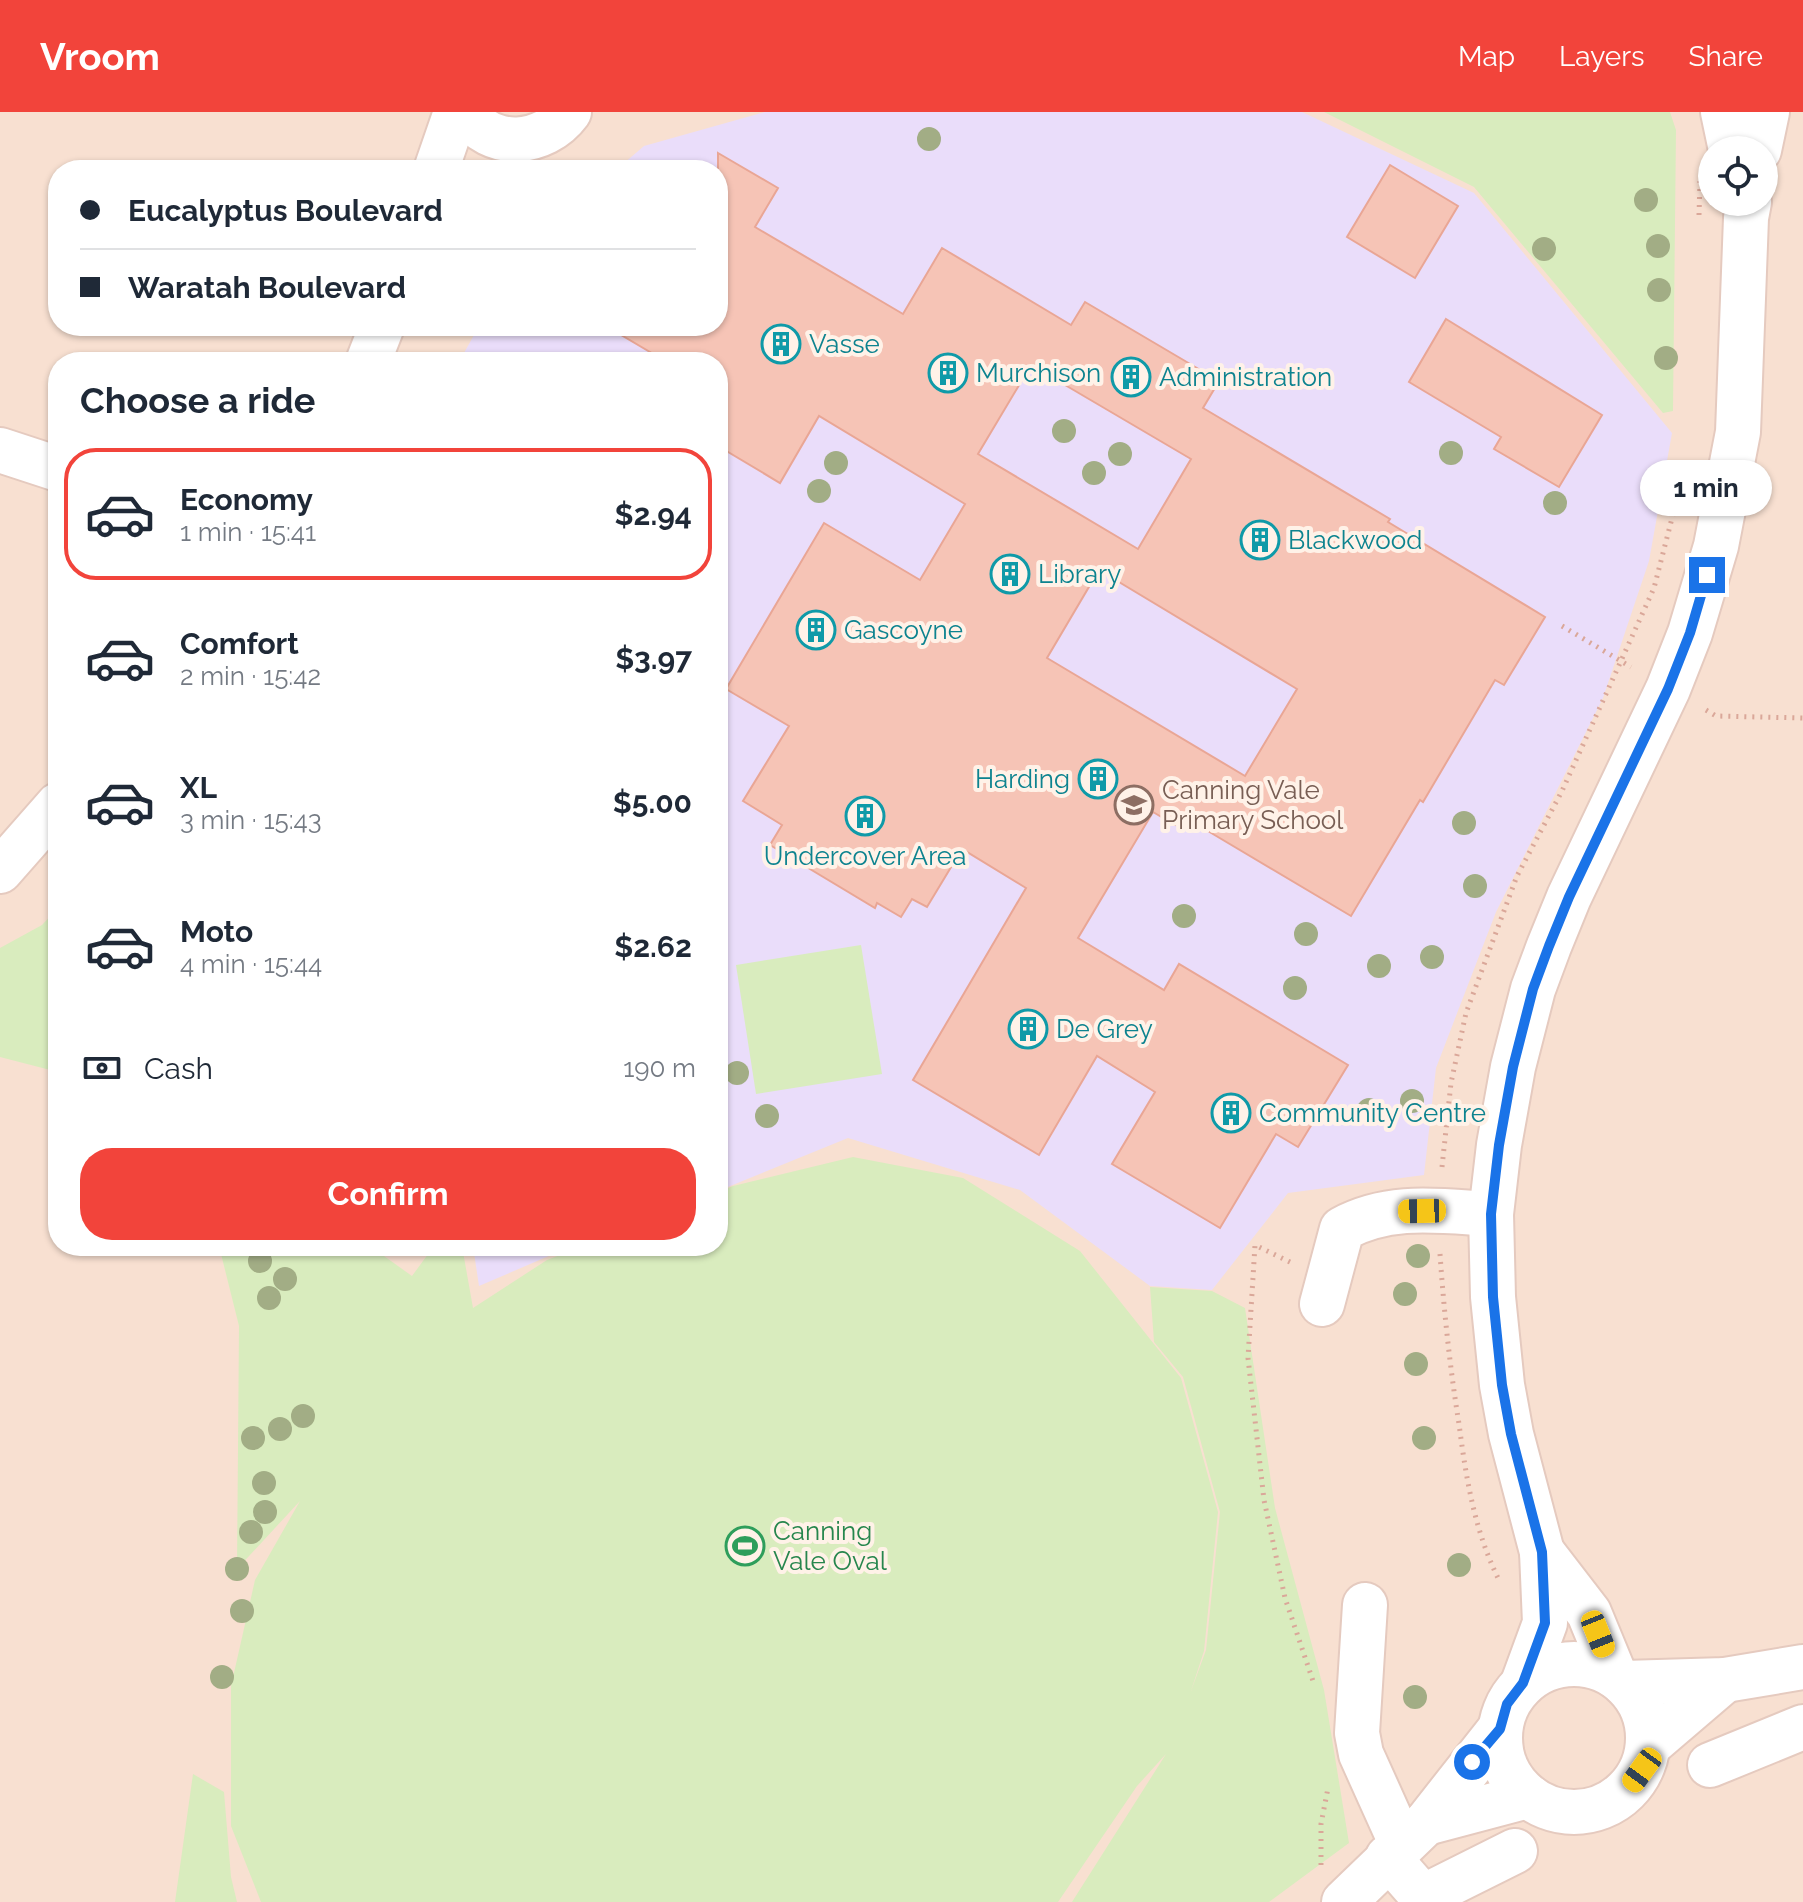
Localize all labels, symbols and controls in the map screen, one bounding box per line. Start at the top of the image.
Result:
text: Vroom [40,34,160,79]
text: Map [1458,40,1515,73]
text: Layers [1559,40,1645,73]
text: Share [1689,40,1763,73]
map controls [1698,136,1778,216]
button: locate [1698,136,1778,216]
text: Eucalyptus Boulevard [128,193,443,228]
text: Waratah Boulevard [128,270,406,305]
building icon: Vasse [760,323,802,365]
place label: Vasse [809,329,880,359]
building icon: Murchison [927,352,969,394]
building icon: Administration [1110,356,1152,398]
place label: Murchison [976,358,1101,388]
place label: Administration [1159,362,1332,392]
text: Choose a ride [80,379,315,421]
callout: 1 min [1641,459,1773,515]
text: 1 min [1673,473,1739,503]
icon: car [84,478,156,550]
text: Economy [180,482,313,517]
text: $2.94 [615,497,692,532]
text: 1 min · 15:41 [180,517,316,547]
building icon: Blackwood [1239,519,1281,561]
place label: Blackwood [1288,525,1422,555]
building icon: Library [989,553,1031,595]
route end [1689,557,1725,593]
place label: Library [1038,559,1121,589]
building icon: Gascoyne [795,609,837,651]
place label: Gascoyne [844,615,963,645]
icon: car [84,622,156,694]
text: Comfort [180,626,299,661]
text: $3.97 [615,641,692,676]
text: 2 min · 15:42 [180,661,321,691]
building icon: Harding [1077,758,1119,800]
place label: Harding [975,764,1070,794]
icon: car [84,766,156,838]
text: XL [180,770,217,805]
place label: Canning Vale Primary School [1162,775,1344,835]
school or university icon: Canning Vale Primary School [1113,784,1155,826]
text: $5.00 [613,785,692,820]
building icon: Undercover Area [844,795,886,837]
text: 3 min · 15:43 [180,805,322,835]
place label: Undercover Area [764,841,966,871]
icon: car [84,910,156,982]
text: Moto [180,914,253,949]
text: $2.62 [614,929,692,964]
text: 4 min · 15:44 [180,949,322,979]
building icon: De Grey [1007,1008,1049,1050]
place label: De Grey [1056,1014,1153,1044]
icon: cash [80,1046,124,1090]
text: Cash [144,1051,213,1086]
text: 190 m [623,1053,696,1083]
building icon: Community Centre [1210,1092,1252,1134]
place label: Community Centre [1259,1098,1486,1128]
button: Confirm [80,1148,696,1240]
car [1398,1199,1446,1223]
place label: Canning Vale Oval [773,1516,888,1576]
sports icon: Canning Vale Oval [724,1525,766,1567]
car [1578,1607,1618,1661]
route start [1454,1744,1490,1780]
car [1618,1744,1666,1796]

